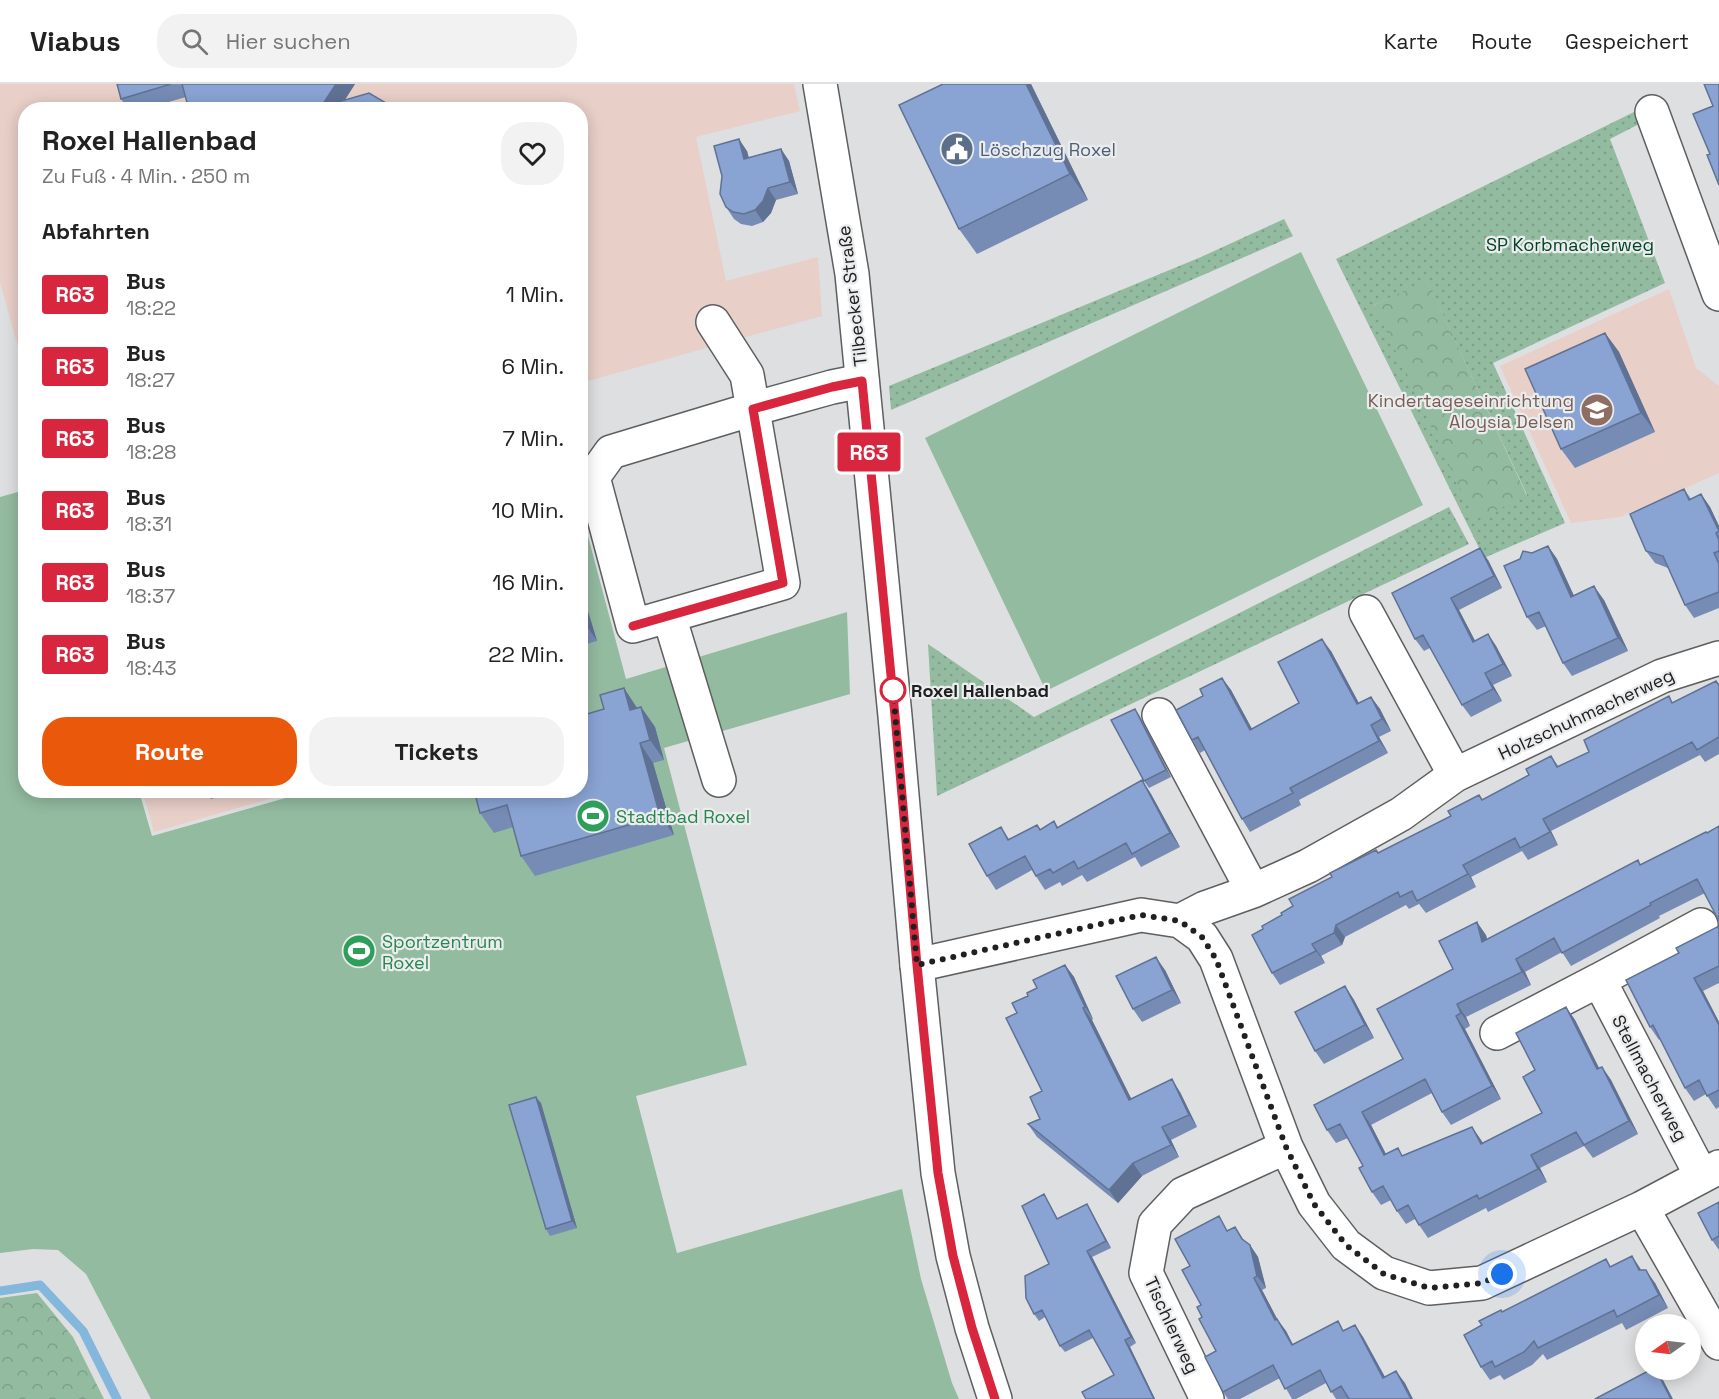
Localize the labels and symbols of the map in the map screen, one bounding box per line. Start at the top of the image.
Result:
public building icon: Löschzug Roxel [939,131,975,167]
place label: Löschzug Roxel [980,138,1116,161]
street label: Tilbecker Straße [832,224,872,368]
park label: SP Korbmacherweg [1486,233,1654,256]
place label: Kindertageseinrichtung Aloysia Delsen [1368,389,1574,433]
school or university icon: Kindertageseinrichtung Aloysia Delsen [1579,392,1615,428]
line badge: R63 [834,432,904,472]
street label: Holzschuhmacherweg [1494,663,1678,765]
marker: Roxel Hallenbad [880,677,906,703]
place label: Roxel Hallenbad [911,679,1049,702]
sports icon: Stadtbad Roxel [575,798,611,834]
place label: Stadtbad Roxel [616,805,750,828]
place label: Sportzentrum Roxel [382,930,503,974]
sports icon: Sportzentrum Roxel [341,933,377,969]
street label: Stellmacherweg [1607,1011,1693,1145]
your location [1487,1259,1517,1289]
street label: Tischlerweg [1140,1273,1204,1377]
north arrow [1635,1314,1701,1380]

